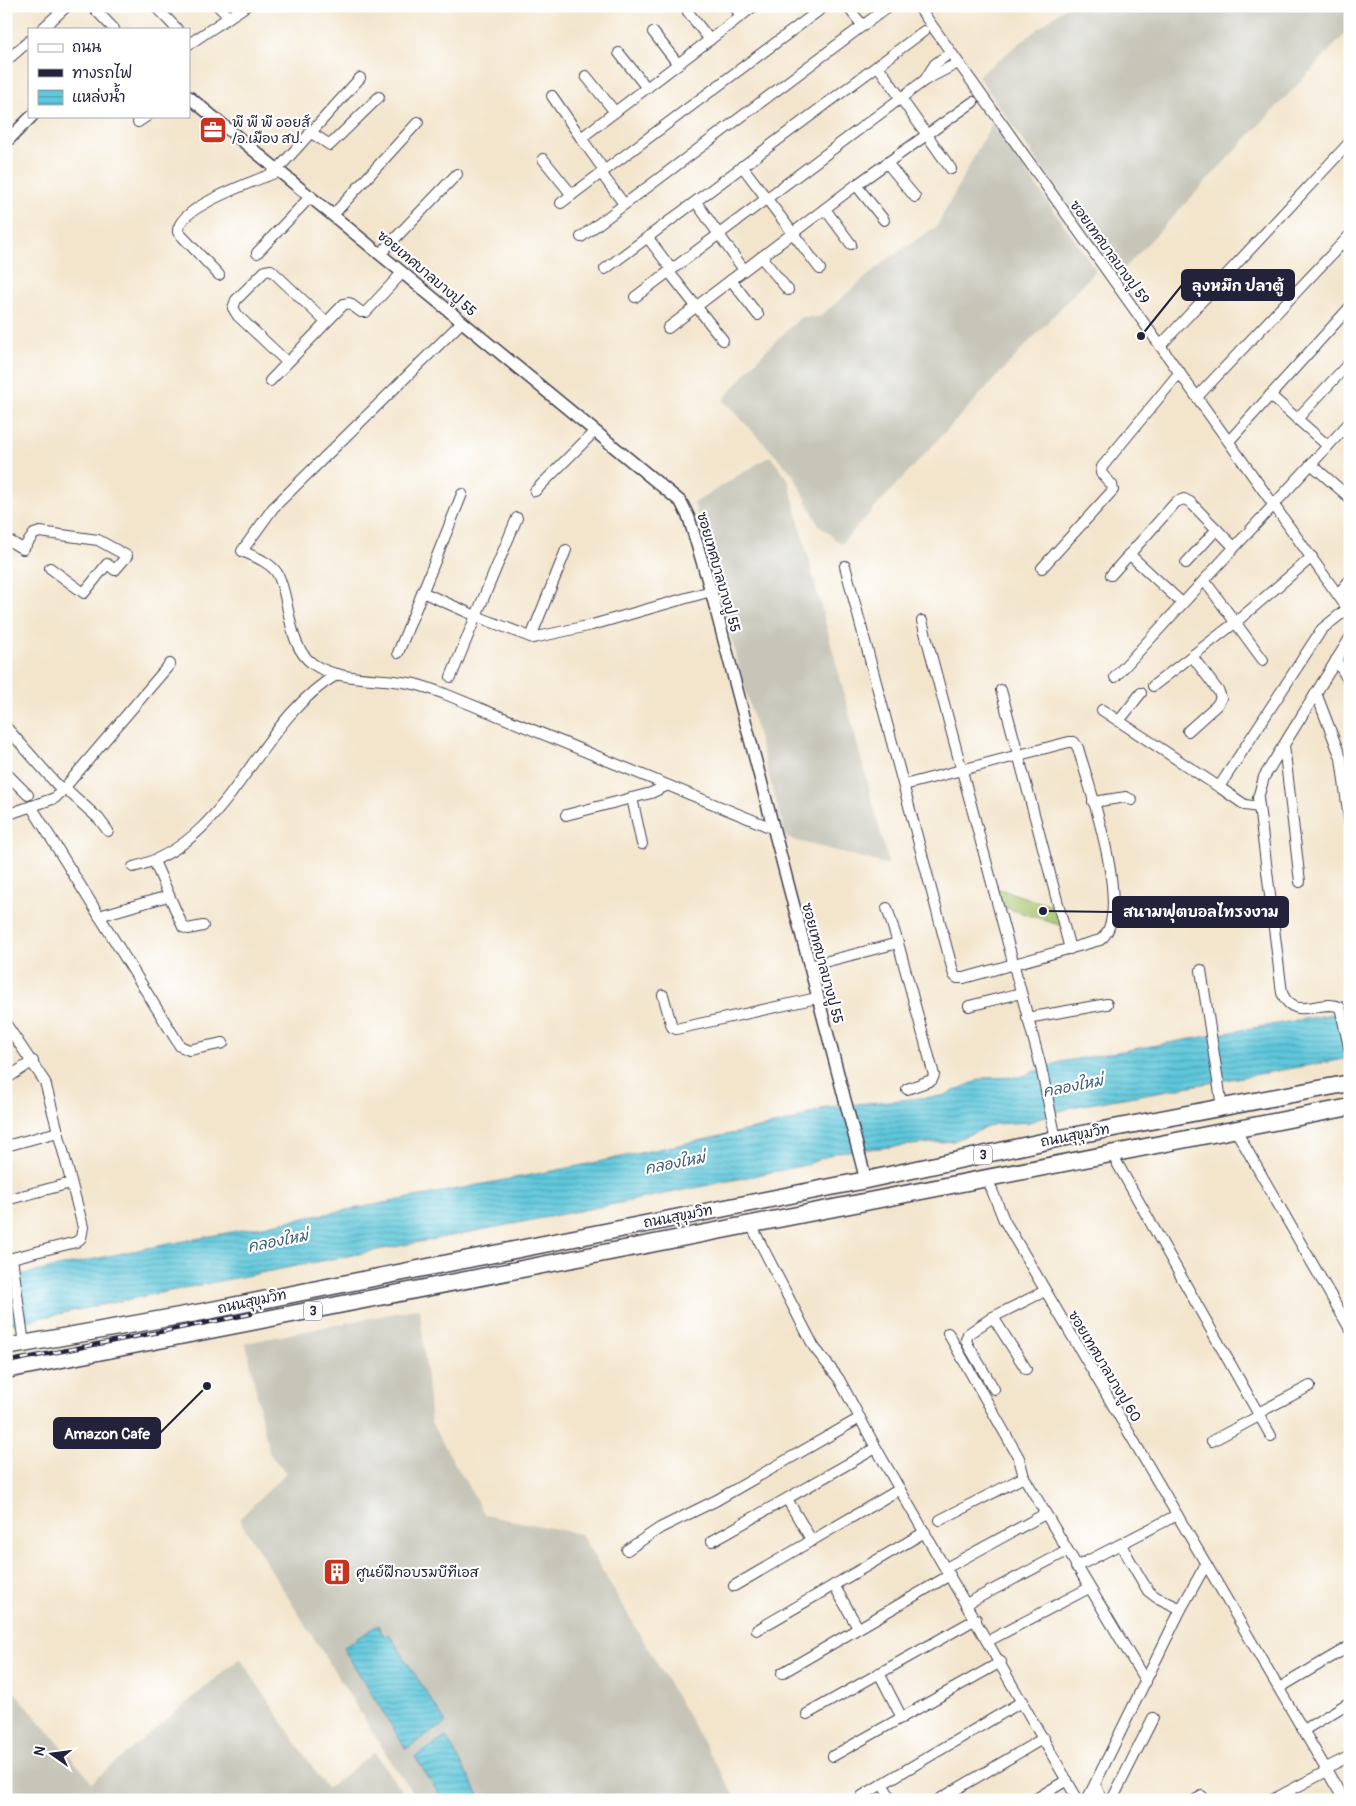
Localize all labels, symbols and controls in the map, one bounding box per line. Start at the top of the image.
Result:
legend [28,28,190,118]
text: ถนน [72,38,101,57]
text: ทางรถไฟ [72,63,132,83]
text: แหล่งน้ำ [72,83,126,107]
place label: พี พี พี ออยส์ /อ.เมือง สป. [232,113,311,147]
office icon: พี พี พี ออยส์ /อ.เมือง สป. [198,115,228,145]
street label: ซอยเทศบาลบางปู 59 [1065,197,1153,308]
street label: ซอยเทศบาลบางปู 55 [373,227,480,321]
callout: ลุงหมึก ปลาตู้ [1182,270,1294,300]
text: ลุงหมึก ปลาตู้ [1192,276,1285,297]
street label: ซอยเทศบาลบางปู 55 [692,510,744,634]
callout: สนามฟุตบอลไทรงงาม [1113,897,1288,927]
street label: ซอยเทศบาลบางปู 55 [797,901,847,1026]
text: สนามฟุตบอลไทรงงาม [1123,902,1279,923]
water label: คลองใหม่ [1041,1070,1108,1102]
street label: ถนนสุขุมวิท [1039,1120,1111,1151]
road number: 3 [974,1146,992,1164]
water label: คลองใหม่ [643,1147,710,1179]
street label: ถนนสุขุมวิท [642,1201,714,1232]
water label: คลองใหม่ [246,1225,313,1257]
street label: ถนนสุขุมวิท [216,1286,288,1318]
road number: 3 [304,1302,322,1320]
street label: ซอยเทศบาลบางปู 60 [1064,1308,1145,1426]
callout: Amazon Cafe [54,1418,160,1448]
text: Amazon Cafe [64,1425,151,1444]
building icon: ศูนย์ฝึกอบรมบีทีเอส [322,1557,352,1587]
place label: ศูนย์ฝึกอบรมบีทีเอส [356,1563,480,1582]
north arrow [28,1728,78,1778]
text: N [30,1744,49,1758]

